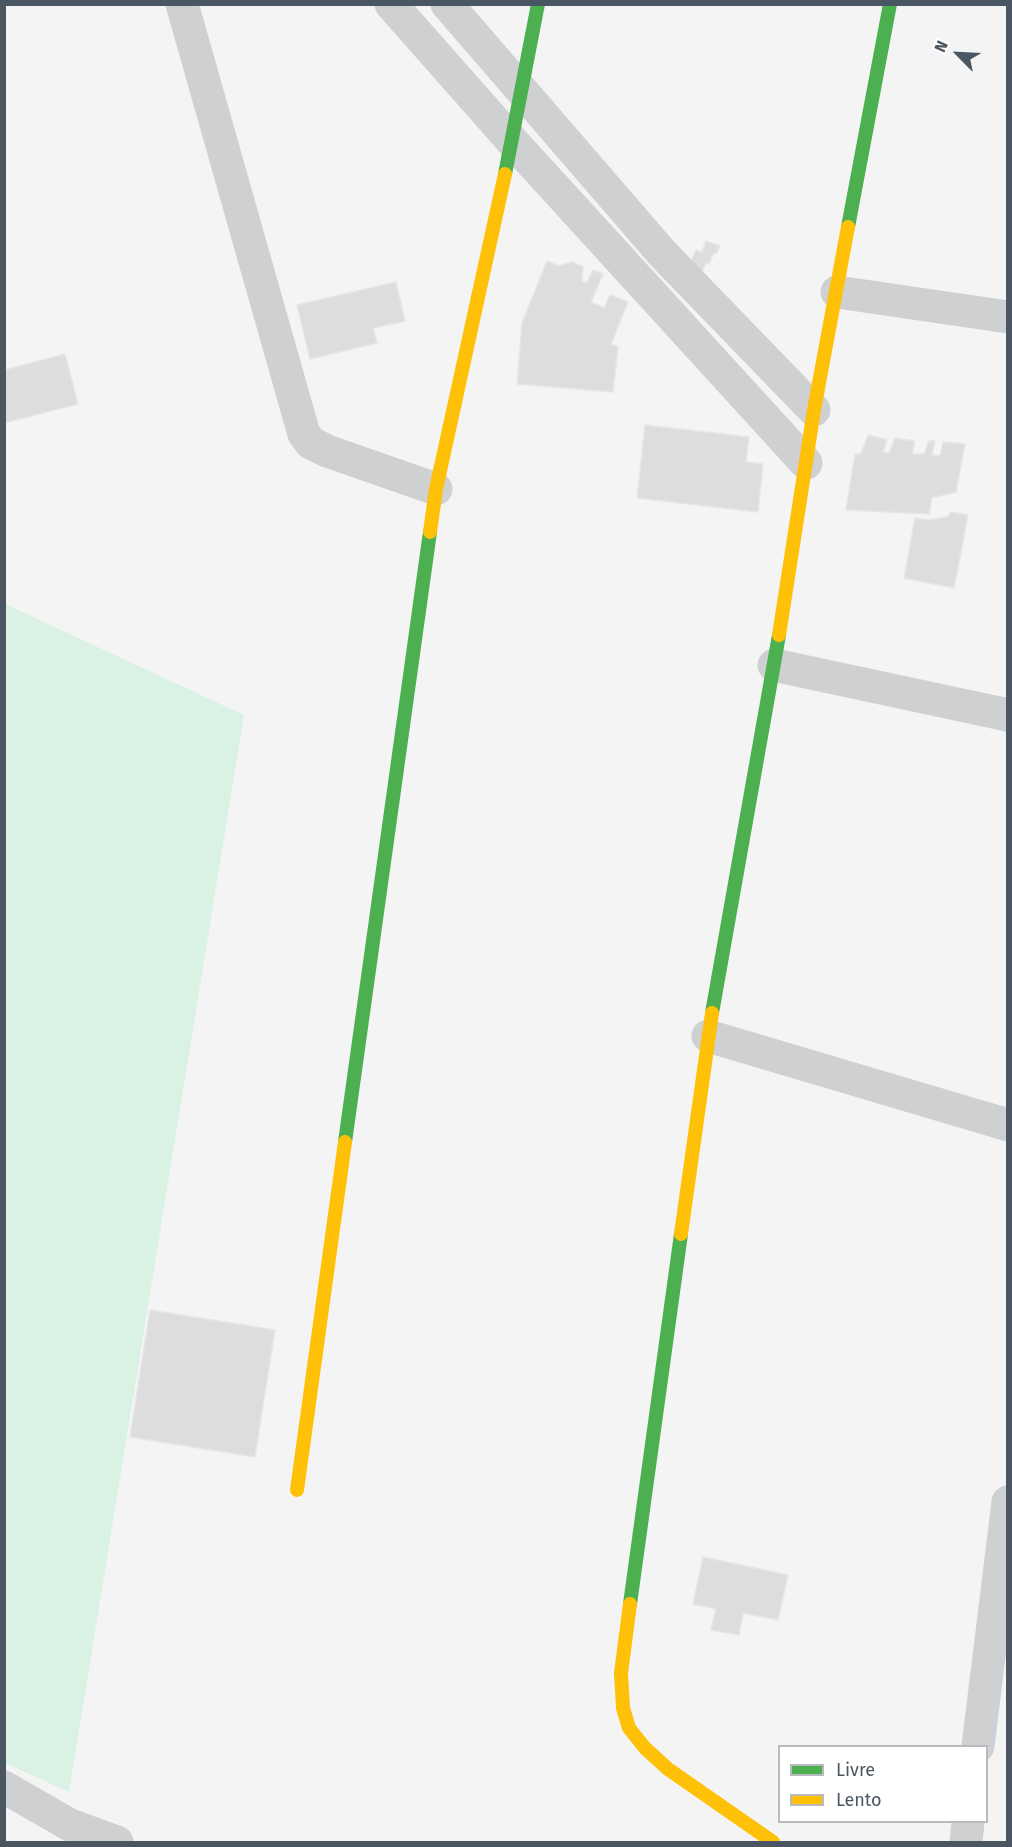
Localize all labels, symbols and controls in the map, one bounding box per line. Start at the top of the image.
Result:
north arrow [928,24,988,84]
text: N [930,38,952,55]
legend [778,1745,988,1823]
text: Livre [836,1759,875,1781]
text: Lento [836,1789,882,1811]

